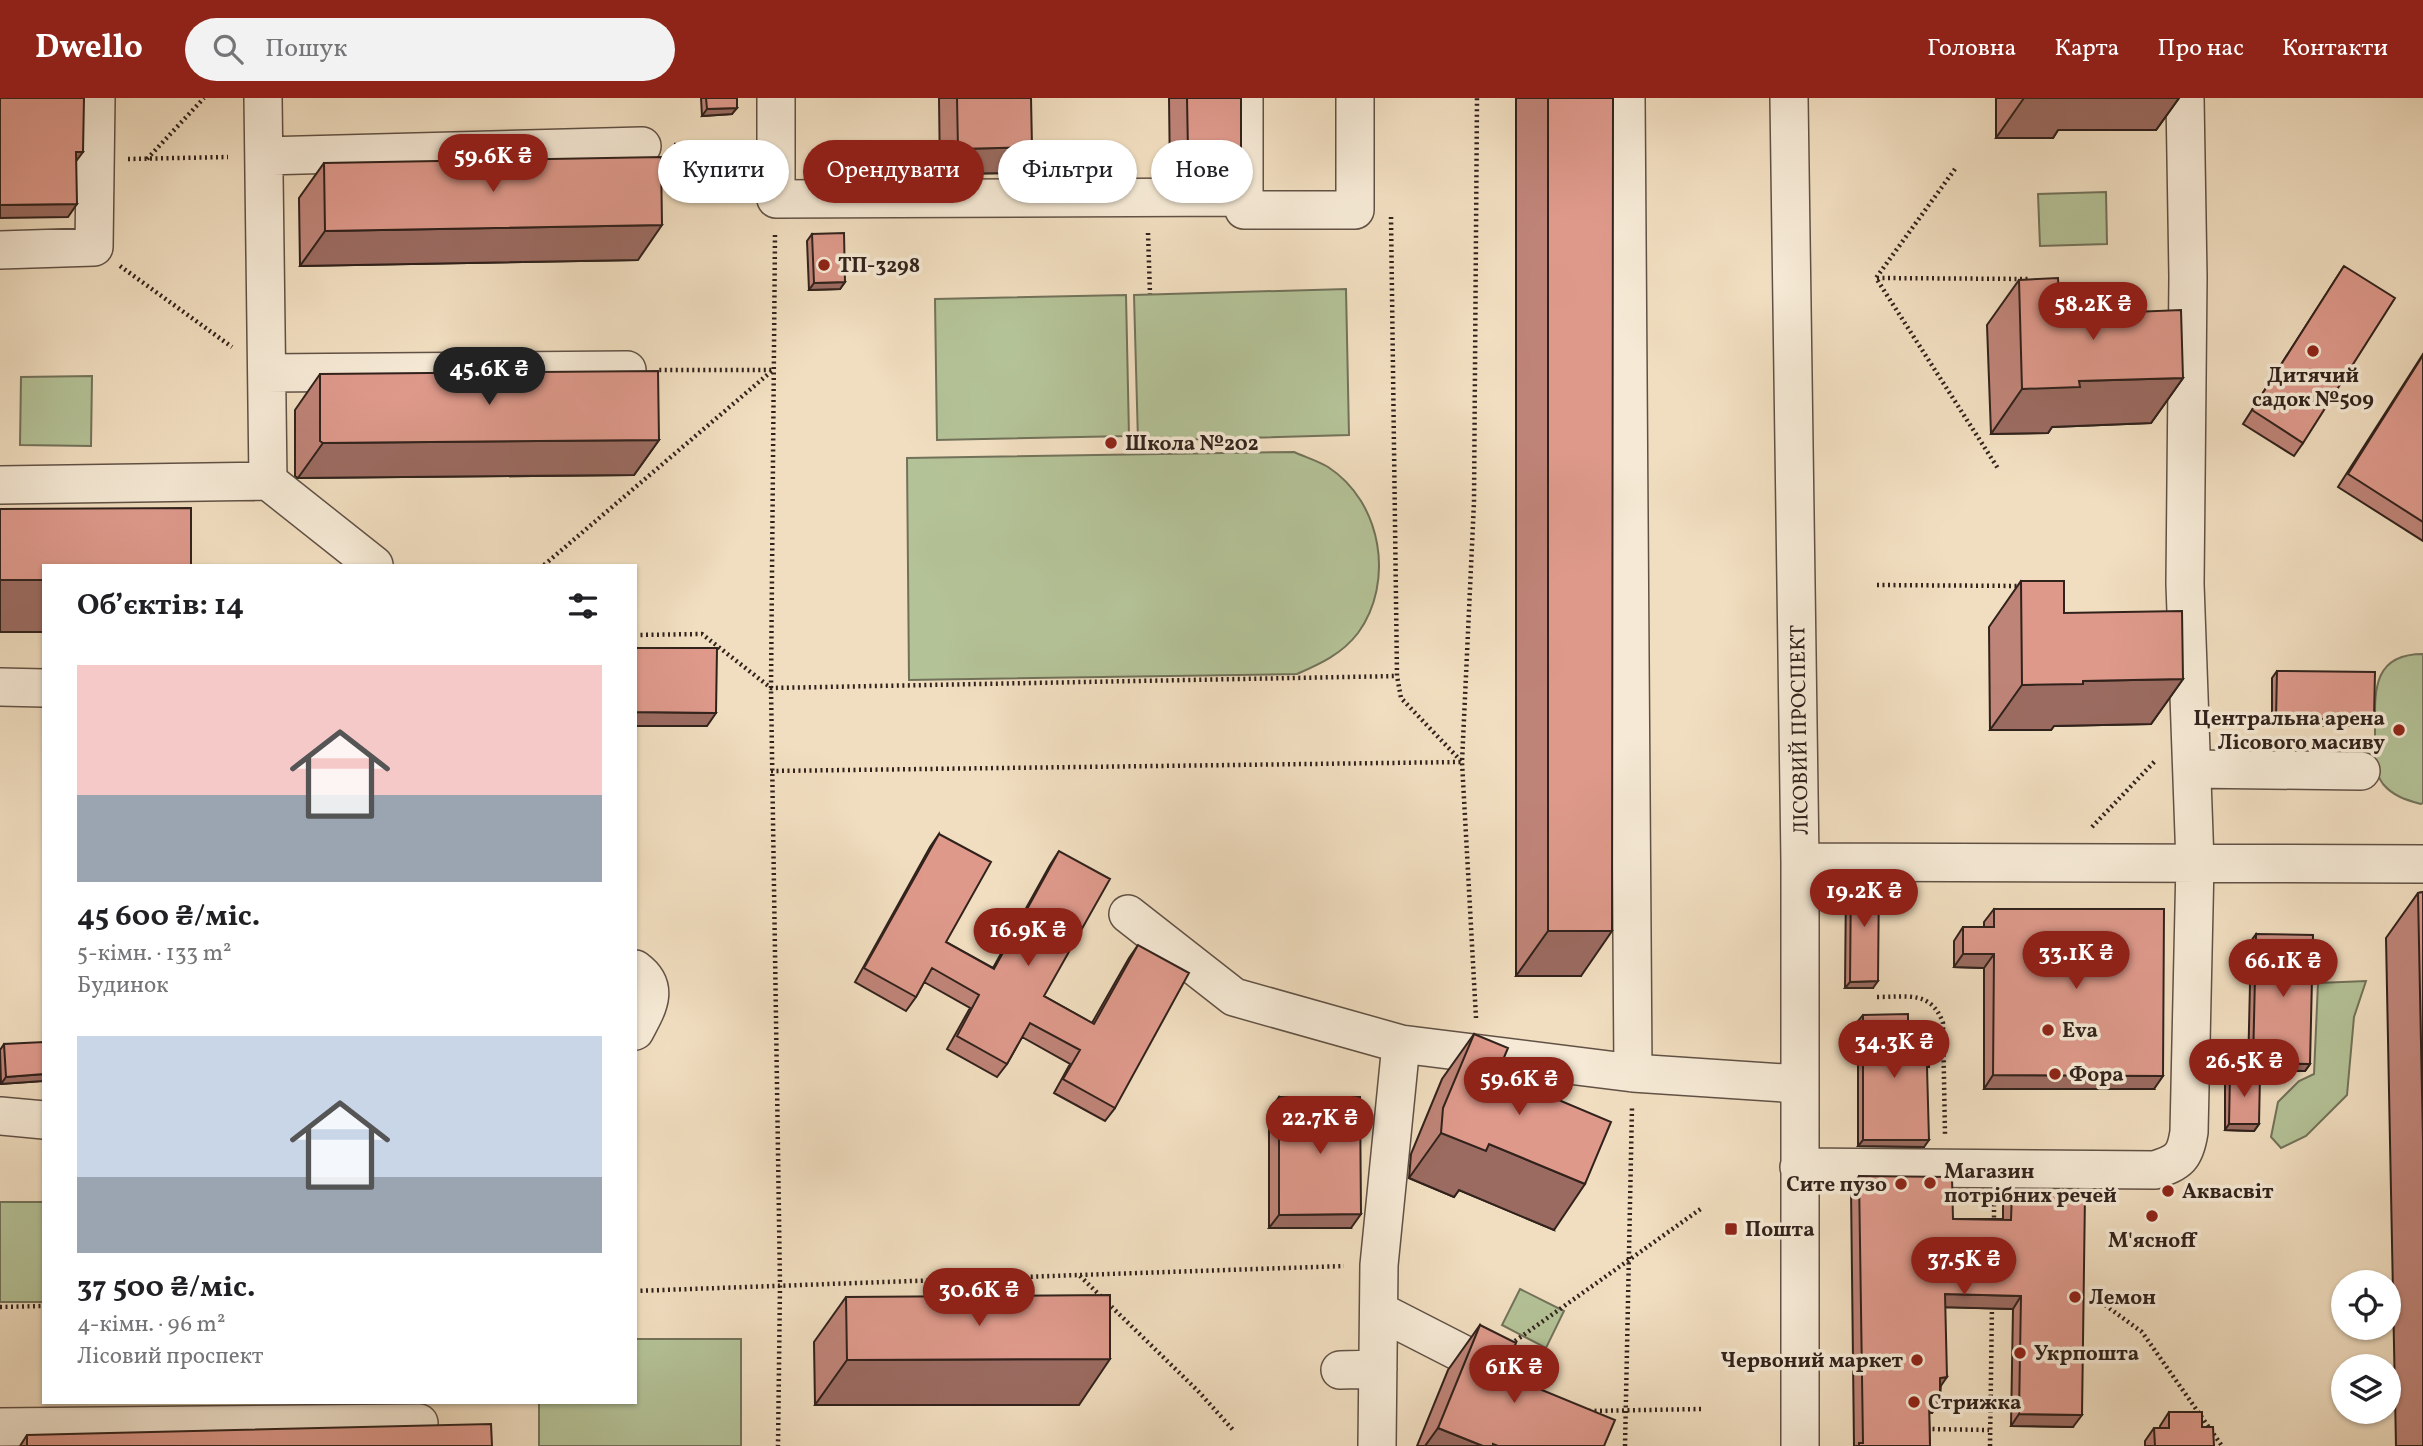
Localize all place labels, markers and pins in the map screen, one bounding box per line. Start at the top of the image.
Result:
pin: 59.6K ₴ [428,134,558,194]
place label: ТП-3298 [838,252,920,281]
marker: ТП-3298 [816,257,832,273]
pin: 58.2K ₴ [2028,282,2158,342]
marker: Дитячий садок №509 [2305,343,2321,359]
pin: 45.6K ₴ [424,348,554,407]
place label: Дитячий садок №509 [2252,362,2374,415]
place label: Школа №202 [1125,430,1259,459]
marker: Школа №202 [1103,435,1119,451]
place label: Центральна арена Лісового масиву [2193,705,2385,758]
marker: Центральна арена Лісового масиву [2391,722,2407,738]
pin: 19.2K ₴ [1799,870,1929,929]
pin: 16.9K ₴ [963,908,1093,968]
pin: 33.1K ₴ [2011,932,2141,991]
pin: 66.1K ₴ [2218,940,2348,999]
place label: Eva [2062,1017,2098,1046]
pin: 34.3K ₴ [1829,1020,1959,1080]
marker: Eva [2040,1022,2056,1038]
pin: 26.5K ₴ [2179,1040,2309,1099]
pin: 59.6K ₴ [1454,1058,1584,1117]
place label: Фора [2069,1061,2124,1090]
marker: Фора [2047,1066,2063,1082]
pin: 22.7K ₴ [1255,1096,1385,1156]
place label: Магазин потрібних речей [1944,1158,2117,1211]
place label: Сите пузо [1786,1171,1887,1200]
marker: Магазин потрібних речей [1922,1175,1938,1191]
marker: Сите пузо [1893,1176,1909,1192]
place label: Аквасвіт [2182,1178,2274,1207]
marker: Аквасвіт [2160,1183,2176,1199]
marker: М'яснoff [2144,1208,2160,1224]
place label: Пошта [1745,1216,1815,1245]
marker: Пошта [1723,1221,1739,1237]
place label: М'яснoff [2108,1227,2198,1256]
pin: 37.5K ₴ [1899,1238,2029,1297]
pin: 30.6K ₴ [914,1268,1044,1328]
place label: Лемон [2089,1284,2156,1313]
marker: Лемон [2067,1289,2083,1305]
place label: Укрпошта [2034,1340,2139,1369]
marker: Укрпошта [2012,1345,2028,1361]
pin: 61K ₴ [1465,1346,1563,1405]
place label: Червоний маркет [1720,1347,1903,1376]
marker: Червоний маркет [1909,1352,1925,1368]
place label: Стрижка [1928,1389,2022,1418]
marker: Стрижка [1906,1394,1922,1410]

